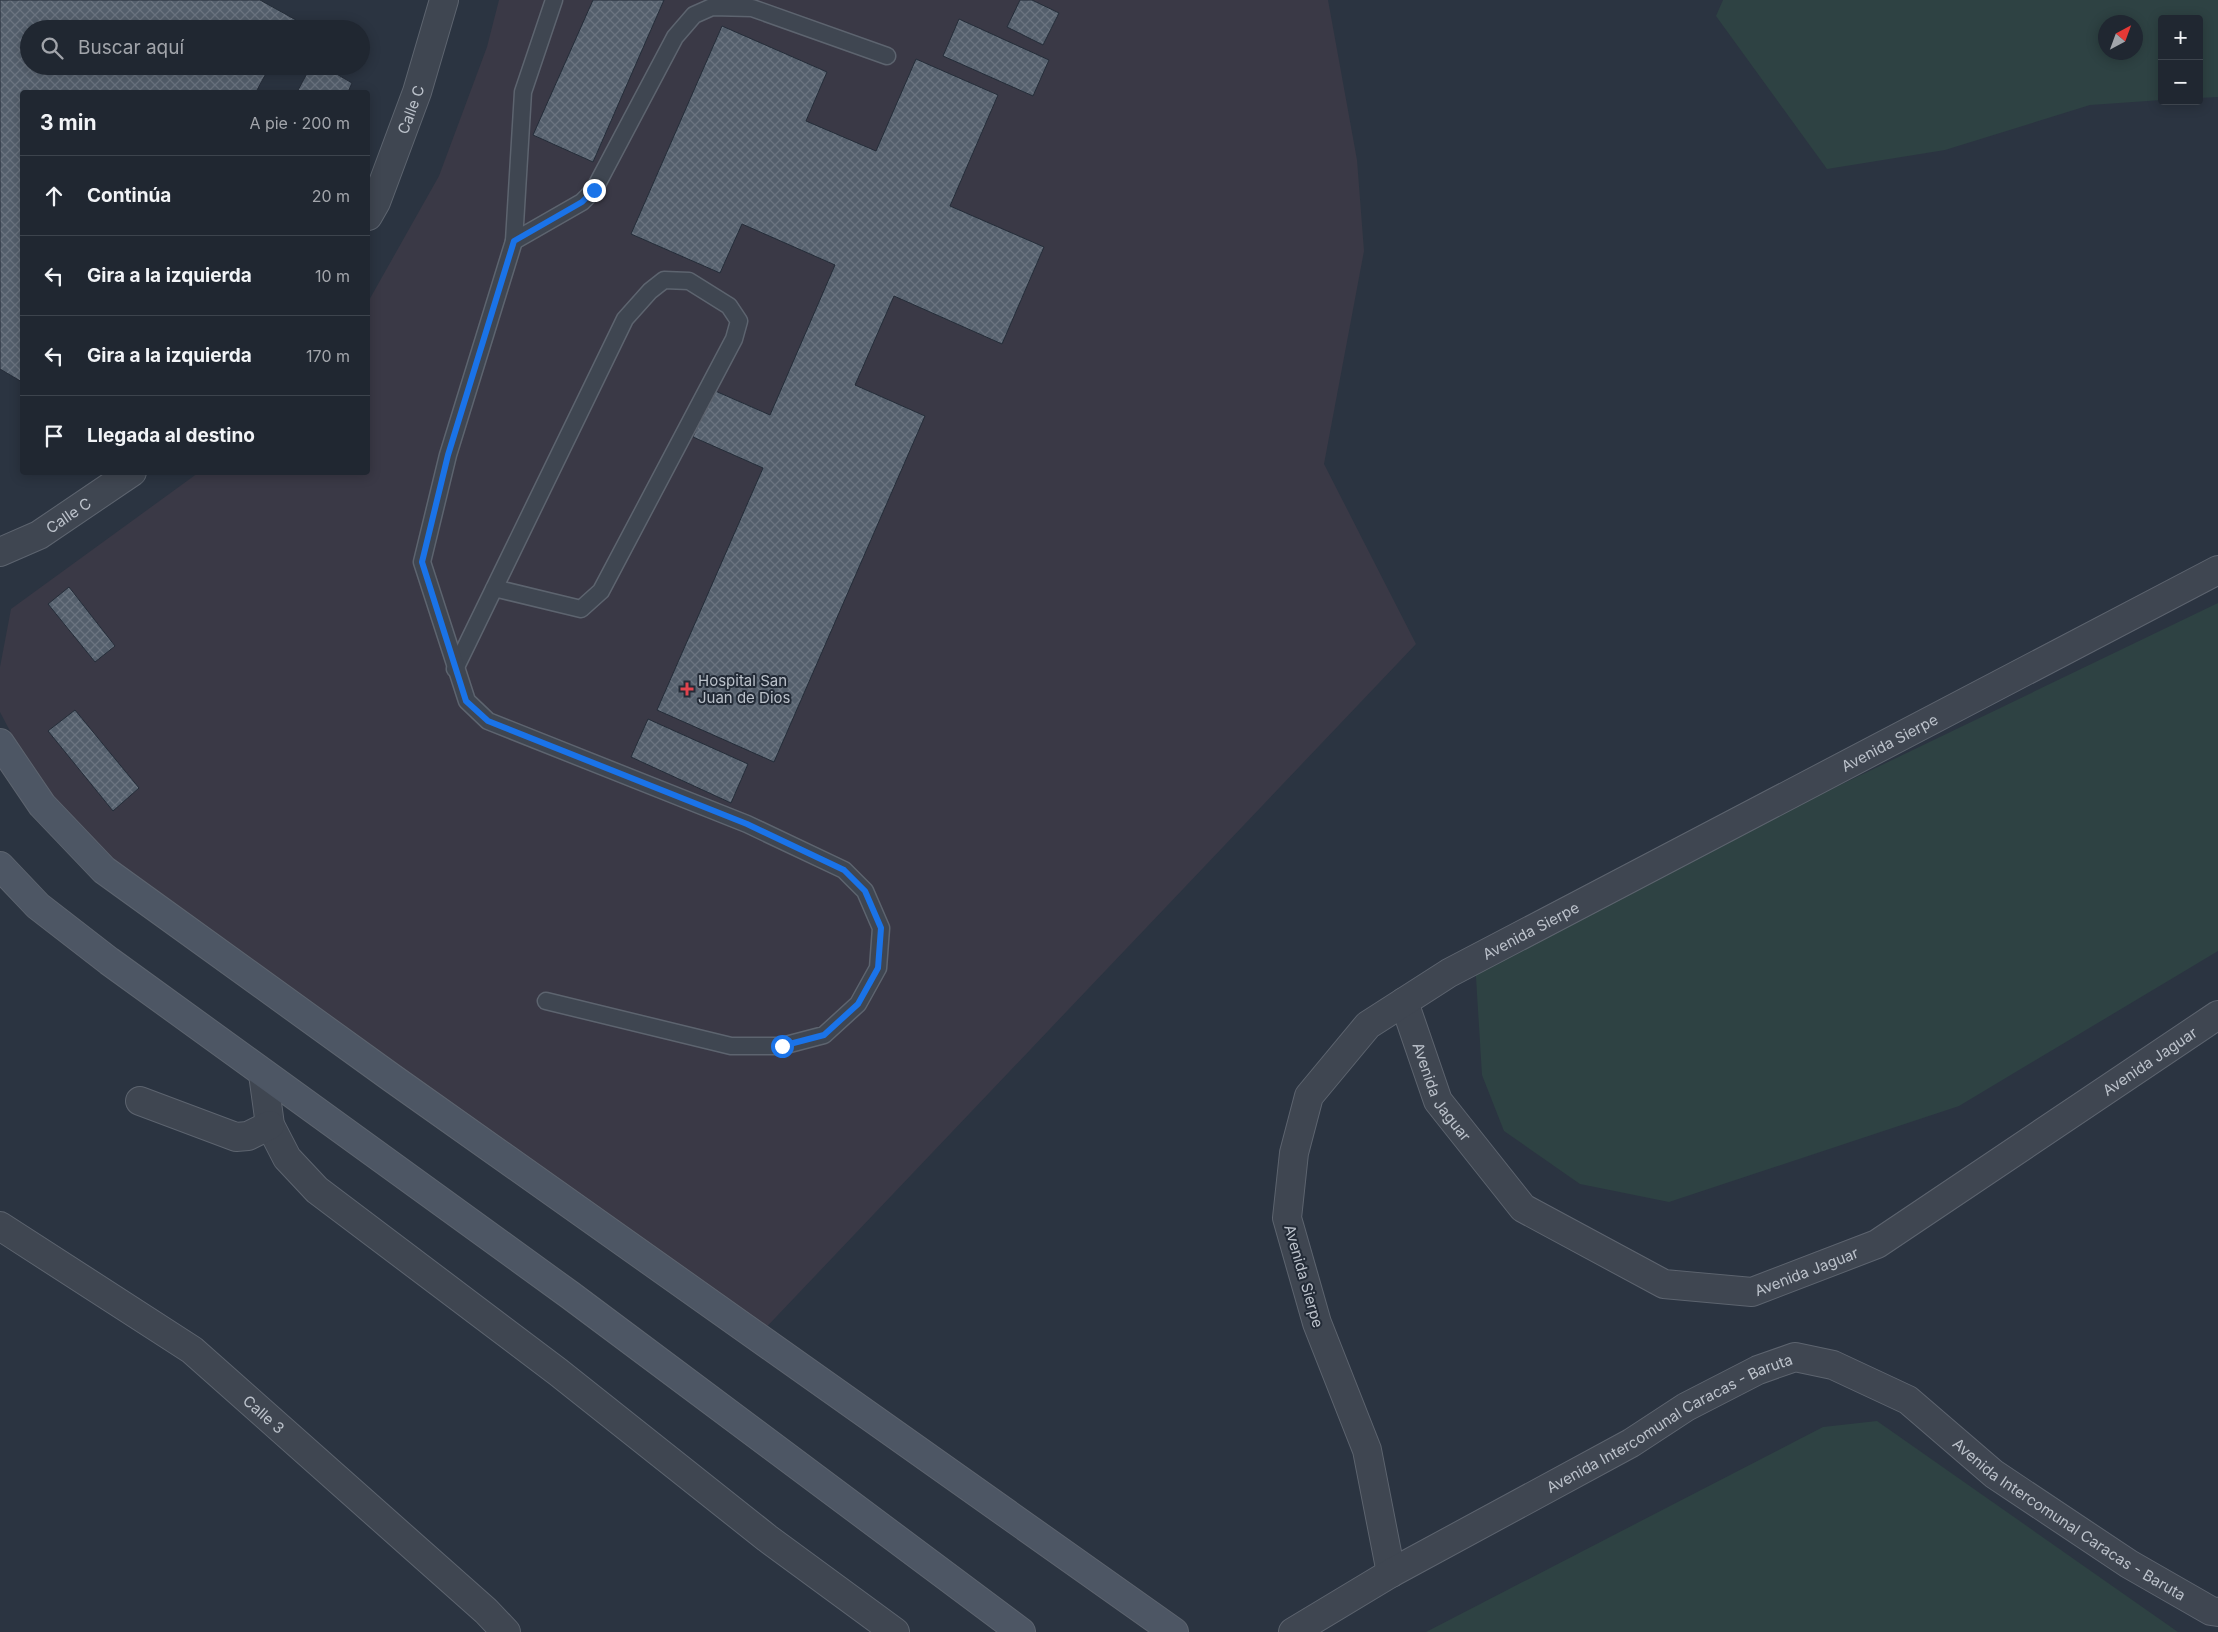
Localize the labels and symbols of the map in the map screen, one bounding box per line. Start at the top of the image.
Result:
north arrow [2098,15,2143,60]
street label: Calle C [393,83,428,136]
route end [583,179,606,202]
street label: Calle C [42,493,95,537]
place label: Hospital San Juan de Dios [698,671,791,707]
marker: Hospital San Juan de Dios [680,682,694,696]
street label: Avenida Sierpe [1838,709,1941,775]
street label: Avenida Sierpe [1479,897,1582,963]
street label: Avenida Jaguar [2099,1022,2201,1099]
route start [771,1035,794,1058]
street label: Avenida Jaguar [1409,1040,1476,1145]
street label: Avenida Sierpe [1280,1222,1328,1330]
street label: Avenida Jaguar [1752,1242,1861,1300]
street label: Avenida Intercomunal Caracas - Baruta [1543,1349,1795,1497]
street label: Calle 3 [240,1391,289,1437]
street label: Avenida Intercomunal Caracas - Baruta [1949,1434,2189,1604]

